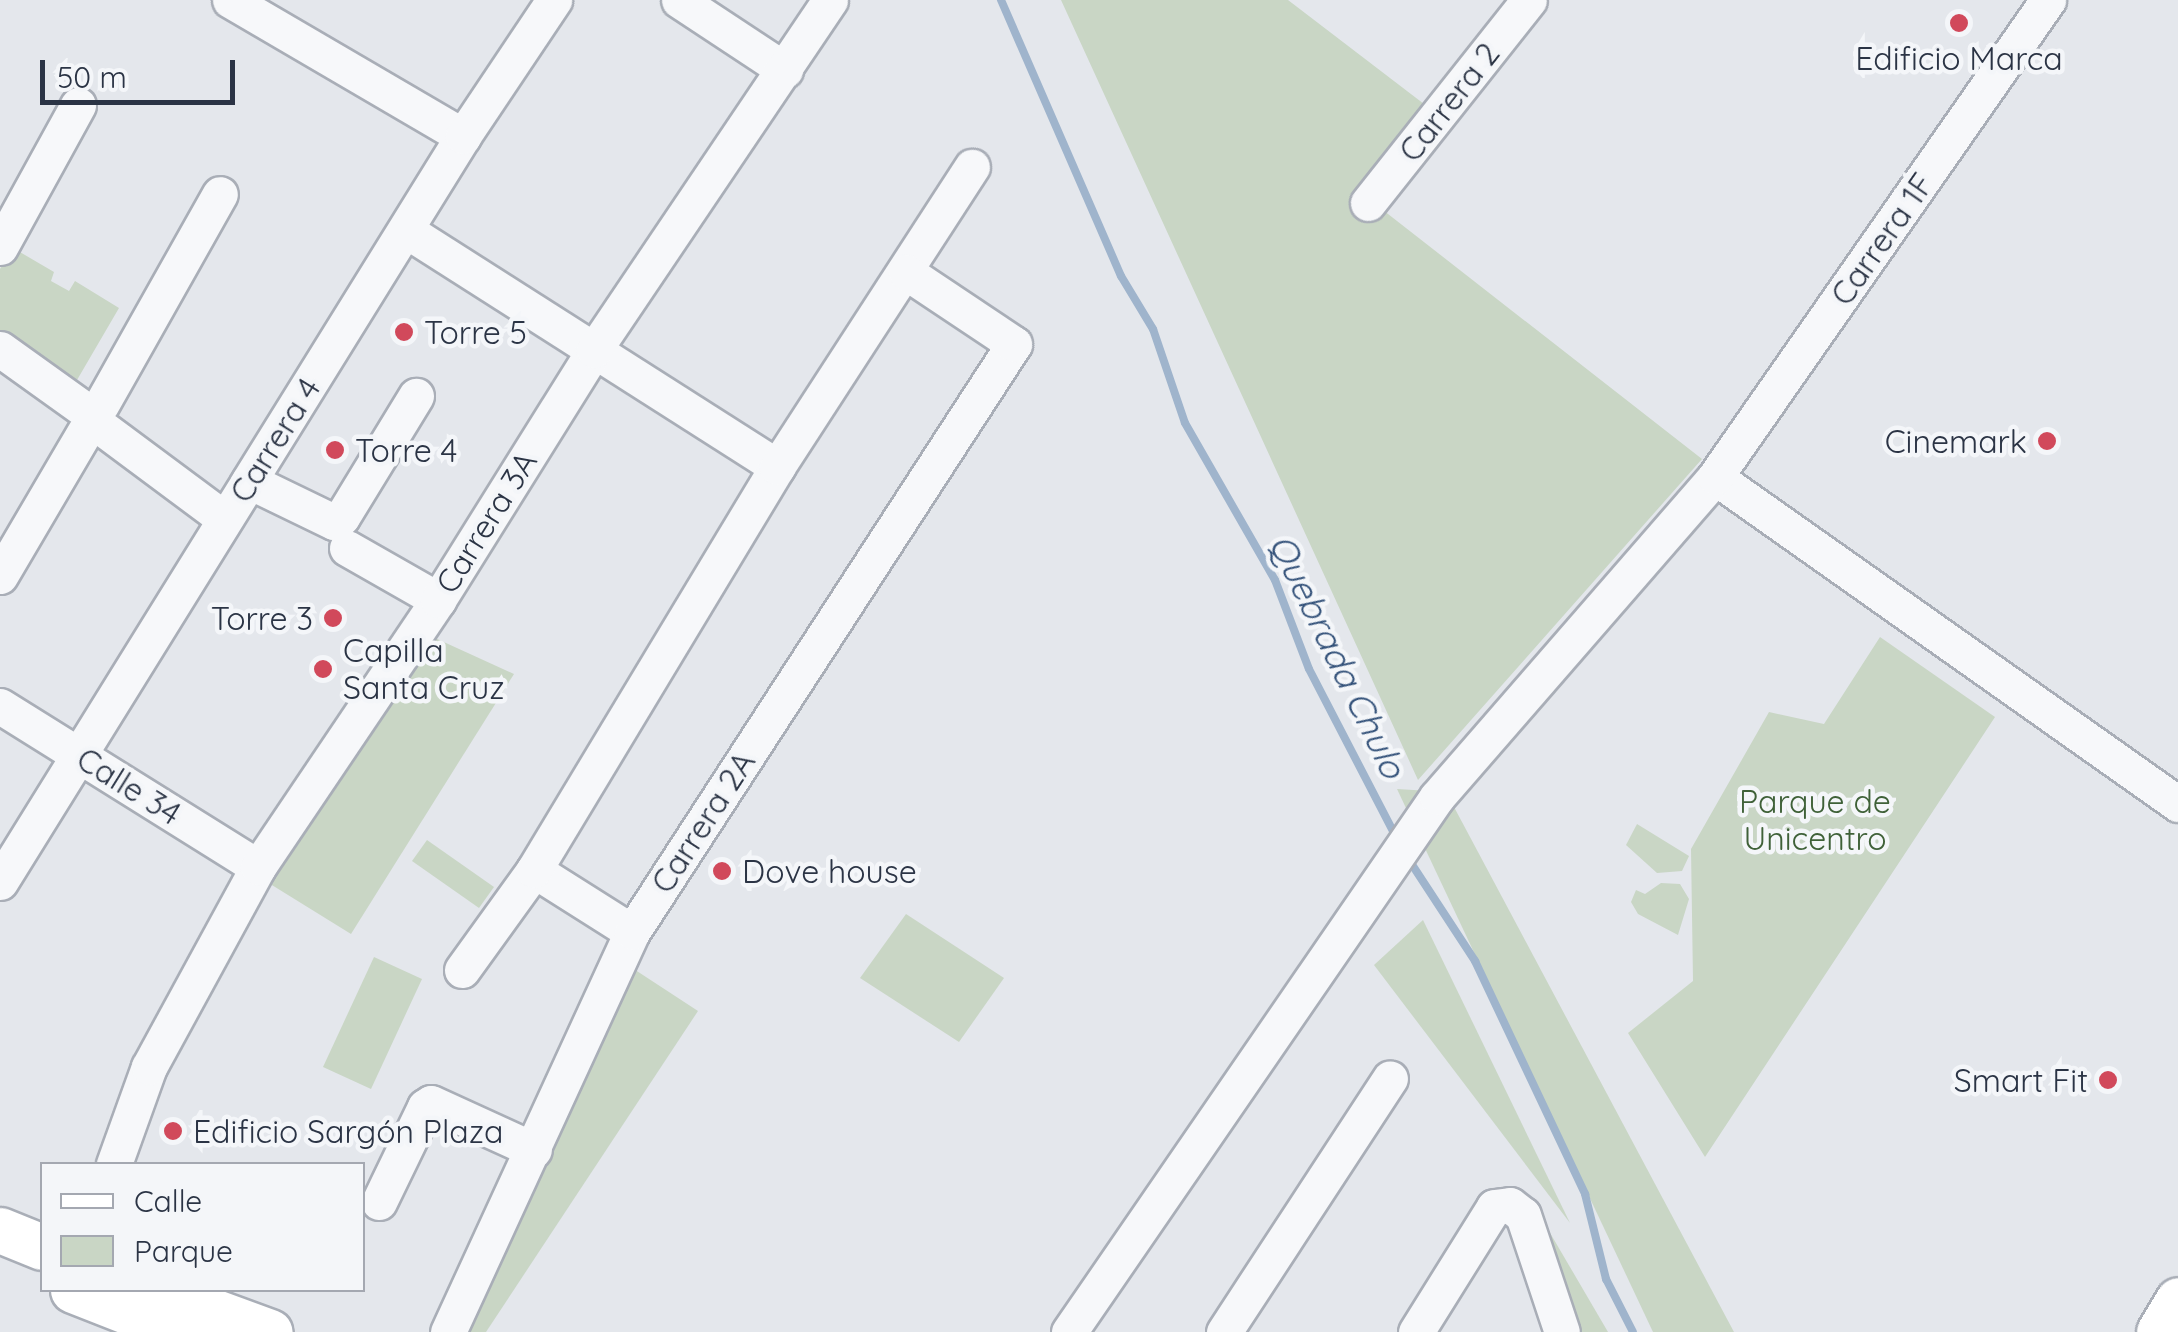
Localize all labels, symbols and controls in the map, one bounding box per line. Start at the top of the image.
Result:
marker: Edificio Marca [1948,12,1970,34]
street label: Carrera 2 [1391,35,1507,169]
place label: Edificio Marca [1855,39,2063,77]
scale bar [45,40,240,102]
text: 50 m [57,58,127,96]
street label: Carrera 1F [1823,166,1941,312]
place label: Torre 5 [424,313,527,351]
marker: Torre 5 [393,321,415,343]
street label: Carrera 4 [222,371,328,509]
place label: Cinemark [1885,422,2027,460]
marker: Cinemark [2036,430,2058,452]
place label: Torre 4 [355,431,457,469]
marker: Torre 4 [324,439,346,461]
street label: Carrera 3A [427,444,545,600]
water label: Quebrada Chulo [1261,527,1415,785]
place label: Torre 3 [211,599,313,637]
marker: Torre 3 [322,607,344,629]
place label: Capilla Santa Cruz [343,632,505,707]
marker: Capilla Santa Cruz [312,658,334,680]
street label: Calle 34 [70,739,188,833]
street label: Carrera 2A [643,744,763,900]
park label: Parque de Unicentro [1739,783,1891,858]
place label: Dove house [742,852,917,890]
marker: Dove house [711,860,733,882]
place label: Smart Fit [1954,1061,2088,1099]
marker: Smart Fit [2097,1069,2119,1091]
place label: Edificio Sargón Plaza [193,1112,503,1150]
marker: Edificio Sargón Plaza [162,1120,184,1142]
legend [40,1162,365,1292]
text: Calle [134,1182,202,1220]
text: Parque [134,1232,233,1270]

